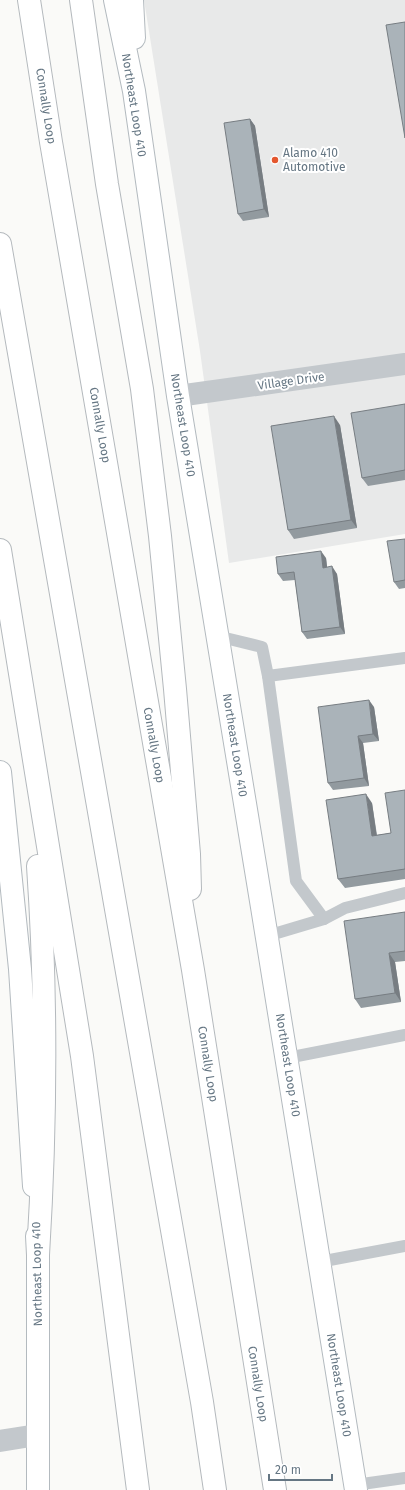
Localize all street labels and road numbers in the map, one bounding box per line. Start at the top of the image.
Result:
street label: Northeast Loop 410 [119,52,149,158]
street label: Connally Loop [33,67,59,145]
street label: Village Drive [257,369,325,393]
street label: Northeast Loop 410 [168,372,198,478]
street label: Connally Loop [86,386,114,464]
street label: Northeast Loop 410 [220,692,250,798]
street label: Connally Loop [140,706,168,784]
street label: Northeast Loop 410 [273,1012,303,1118]
street label: Connally Loop [195,1025,221,1103]
street label: Northeast Loop 410 [29,1221,45,1326]
street label: Northeast Loop 410 [324,1332,354,1438]
street label: Connally Loop [245,1345,271,1423]

